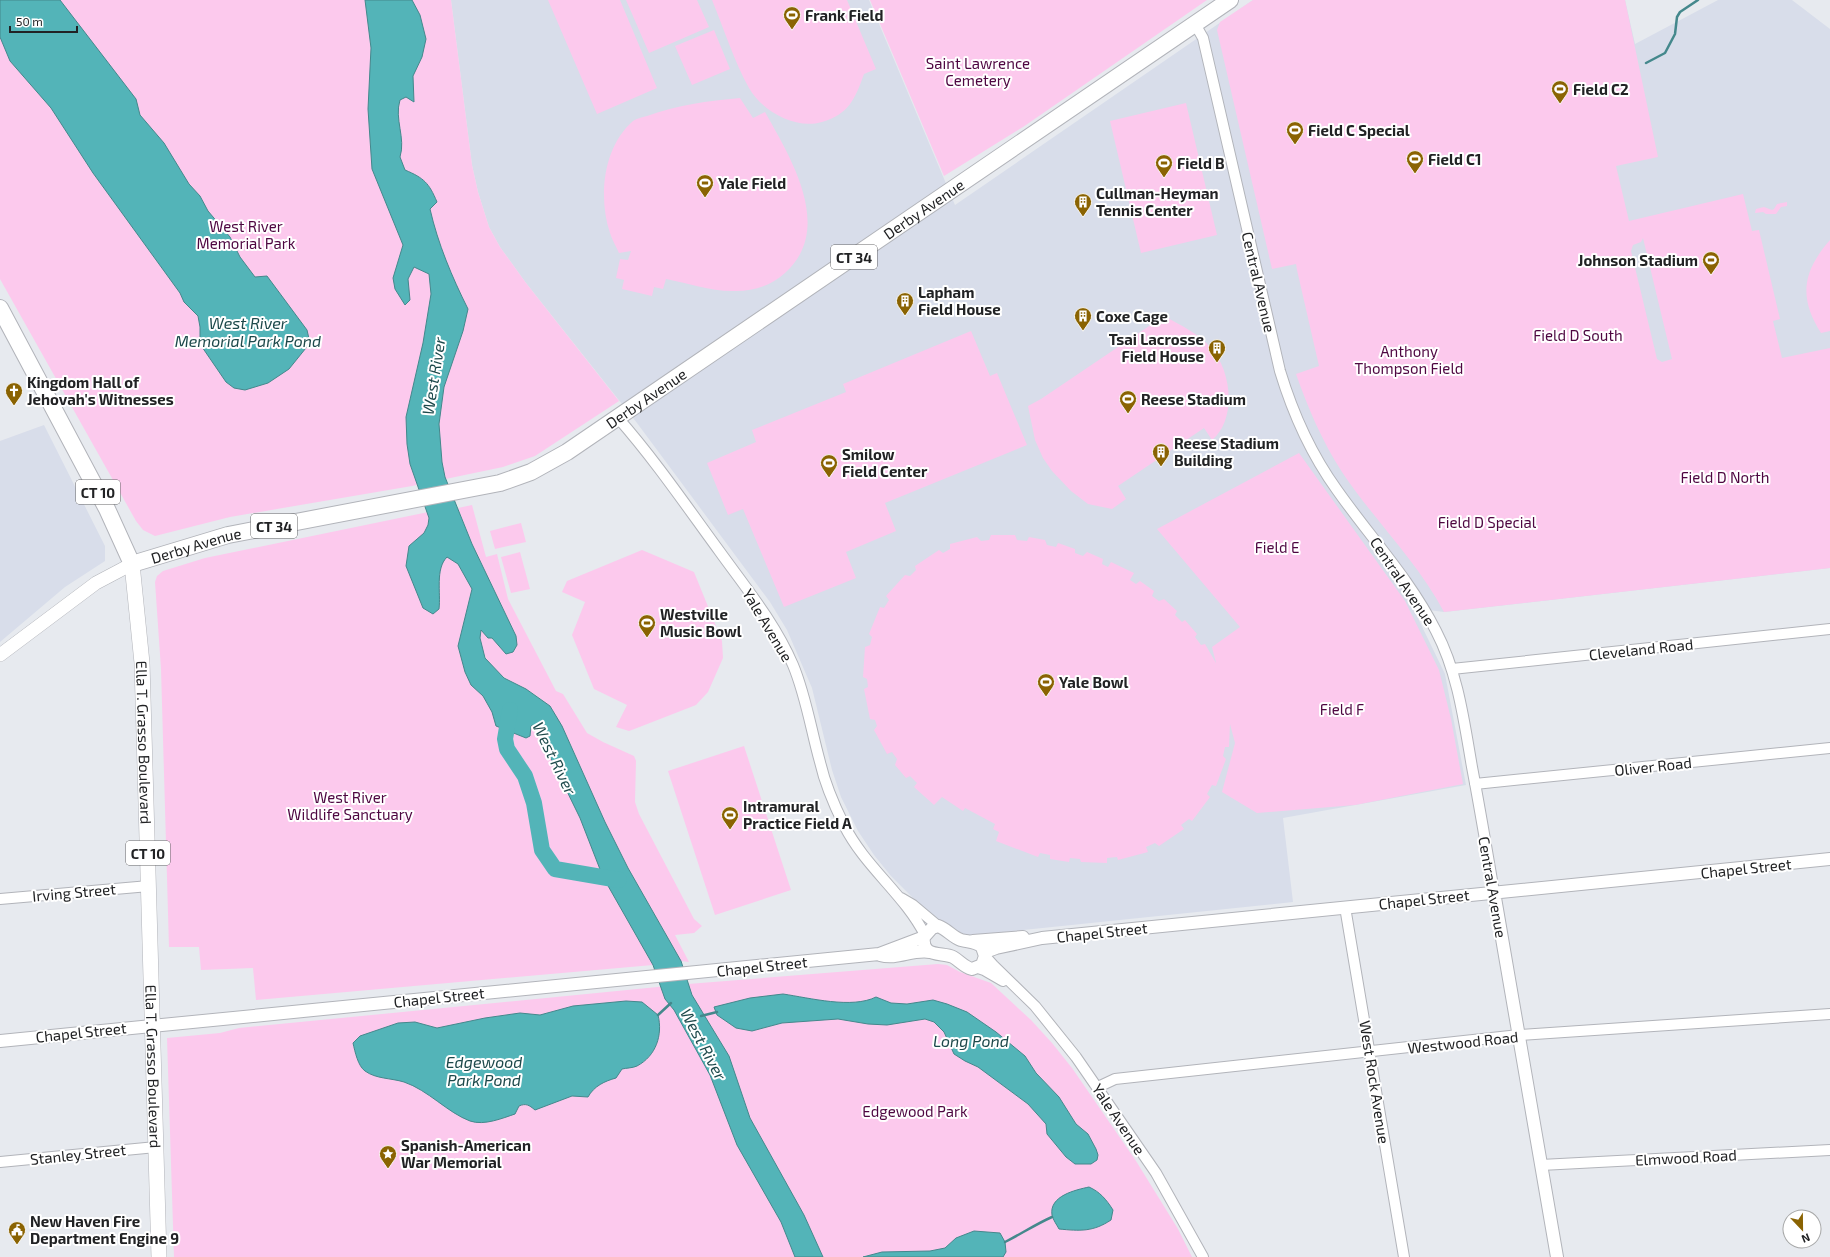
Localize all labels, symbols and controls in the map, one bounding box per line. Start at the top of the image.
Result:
sports icon: Frank Field [782,5,802,30]
place label: Frank Field [805,6,883,24]
scale bar [10,8,77,34]
text: 50 m [16,14,43,28]
park label: Saint Lawrence Cemetery [926,54,1030,89]
sports icon: Field C2 [1550,79,1570,104]
place label: Field C2 [1573,80,1629,98]
sports icon: Field C Special [1285,120,1305,145]
place label: Field C Special [1308,121,1410,139]
sports icon: Field C1 [1405,149,1425,174]
place label: Field C1 [1428,150,1481,168]
sports icon: Field B [1154,153,1174,178]
place label: Field B [1177,154,1225,172]
sports icon: Yale Field [695,173,715,198]
place label: Yale Field [718,174,786,192]
street label: Derby Avenue [880,175,967,243]
place label: Cullman-Heyman Tennis Center [1096,184,1219,219]
building icon: Cullman-Heyman Tennis Center [1073,192,1093,217]
park label: West River Memorial Park [197,217,296,252]
street label: Central Avenue [1239,230,1279,334]
road number: CT 34 [831,245,877,269]
sports icon: Johnson Stadium [1701,250,1721,275]
place label: Johnson Stadium [1578,251,1698,269]
place label: Lapham Field House [918,283,1001,318]
building icon: Lapham Field House [895,291,915,316]
building icon: Coxe Cage [1073,306,1093,331]
place label: Coxe Cage [1096,307,1168,325]
water label: West River Memorial Park Pond [175,313,321,350]
park label: Field D South [1533,326,1623,344]
place label: Tsai Lacrosse Field House [1109,330,1204,365]
water label: West River [417,335,449,416]
building icon: Tsai Lacrosse Field House [1207,338,1227,363]
park label: Anthony Thompson Field [1355,342,1463,377]
street label: Derby Avenue [602,364,690,432]
place label: Kingdom Hall of Jehovah's Witnesses [27,373,174,408]
church icon: Kingdom Hall of Jehovah's Witnesses [4,381,24,406]
sports icon: Reese Stadium [1118,389,1138,414]
place label: Reese Stadium [1141,390,1246,408]
place label: Reese Stadium Building [1174,434,1279,469]
building icon: Reese Stadium Building [1151,442,1171,467]
place label: Smilow Field Center [842,445,928,480]
sports icon: Smilow Field Center [819,453,839,478]
park label: Field D North [1680,468,1770,486]
road number: CT 10 [76,480,120,504]
park label: Field D Special [1438,513,1537,531]
road number: CT 34 [251,514,297,538]
street label: Derby Avenue [149,524,243,567]
street label: Central Avenue [1367,533,1439,629]
park label: Field E [1255,538,1299,556]
street label: Yale Avenue [739,585,797,665]
place label: Westville Music Bowl [660,605,742,640]
sports icon: Westville Music Bowl [637,613,657,638]
street label: Cleveland Road [1588,635,1694,663]
street label: Ella T. Grasso Boulevard [133,660,156,825]
sports icon: Yale Bowl [1036,672,1056,697]
place label: Yale Bowl [1059,673,1129,691]
park label: Field F [1320,700,1364,718]
water label: West River [529,719,581,798]
street label: Oliver Road [1613,753,1693,779]
park label: West River Wildlife Sanctuary [287,788,413,823]
place label: Intramural Practice Field A [743,797,852,832]
sports icon: Intramural Practice Field A [720,805,740,830]
street label: Central Avenue [1475,835,1511,939]
road number: CT 10 [126,841,170,865]
street label: Chapel Street [1700,854,1793,882]
street label: Irving Street [32,879,117,905]
street label: Chapel Street [1378,885,1471,913]
street label: Chapel Street [1056,918,1149,946]
street label: Chapel Street [716,952,809,980]
street label: Chapel Street [393,983,486,1011]
street label: Ella T. Grasso Boulevard [142,984,165,1148]
water label: West River [677,1005,731,1084]
street label: Chapel Street [35,1018,128,1046]
street label: West Rock Avenue [1356,1019,1394,1145]
street label: Westwood Road [1407,1027,1519,1057]
water label: Long Pond [933,1031,1009,1050]
water label: Edgewood Park Pond [446,1052,522,1089]
street label: Yale Avenue [1089,1080,1149,1158]
park label: Edgewood Park [862,1102,968,1120]
place label: Spanish-American War Memorial [401,1136,531,1171]
street label: Stanley Street [29,1140,127,1168]
place icon: Spanish-American War Memorial [378,1144,398,1169]
street label: Elmwood Road [1635,1145,1737,1169]
north arrow [1782,1209,1822,1249]
place label: New Haven Fire Department Engine 9 [30,1212,179,1247]
public building icon: New Haven Fire Department Engine 9 [7,1220,27,1245]
text: N [1800,1231,1812,1246]

